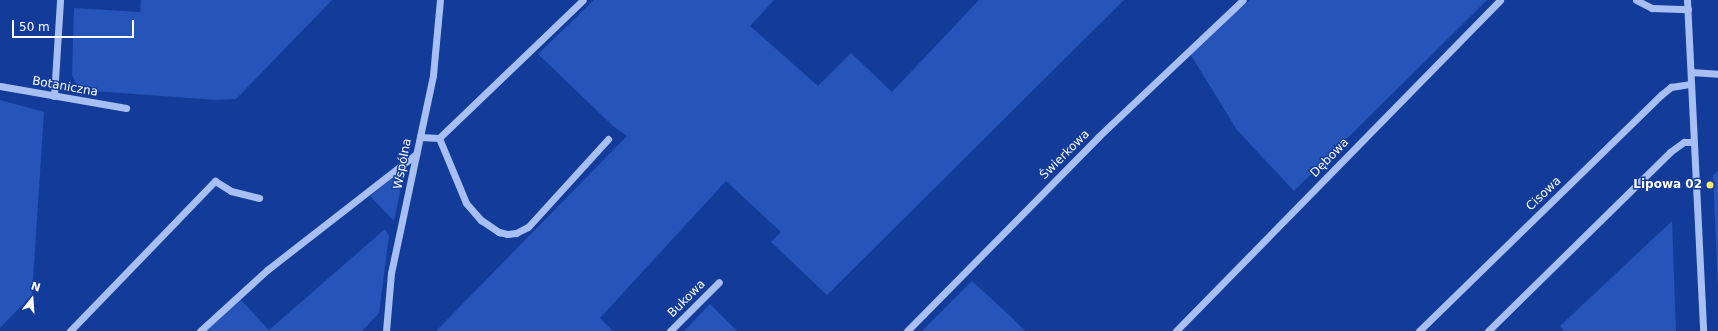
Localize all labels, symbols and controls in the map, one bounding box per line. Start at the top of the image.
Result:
scale bar [14,12,136,38]
text: 50 m [19,20,50,34]
street label: Botaniczna [31,74,99,100]
street label: Świerkowa [1037,127,1093,183]
street label: Dębowa [1308,135,1352,181]
street label: Wspólna [391,137,415,191]
street label: Cisowa [1524,174,1564,214]
place label: Lipowa 02 [1633,178,1702,192]
marker: Lipowa 02 [1705,180,1715,190]
street label: Bukowa [665,277,709,321]
north arrow [12,279,52,319]
text: N [29,279,42,295]

